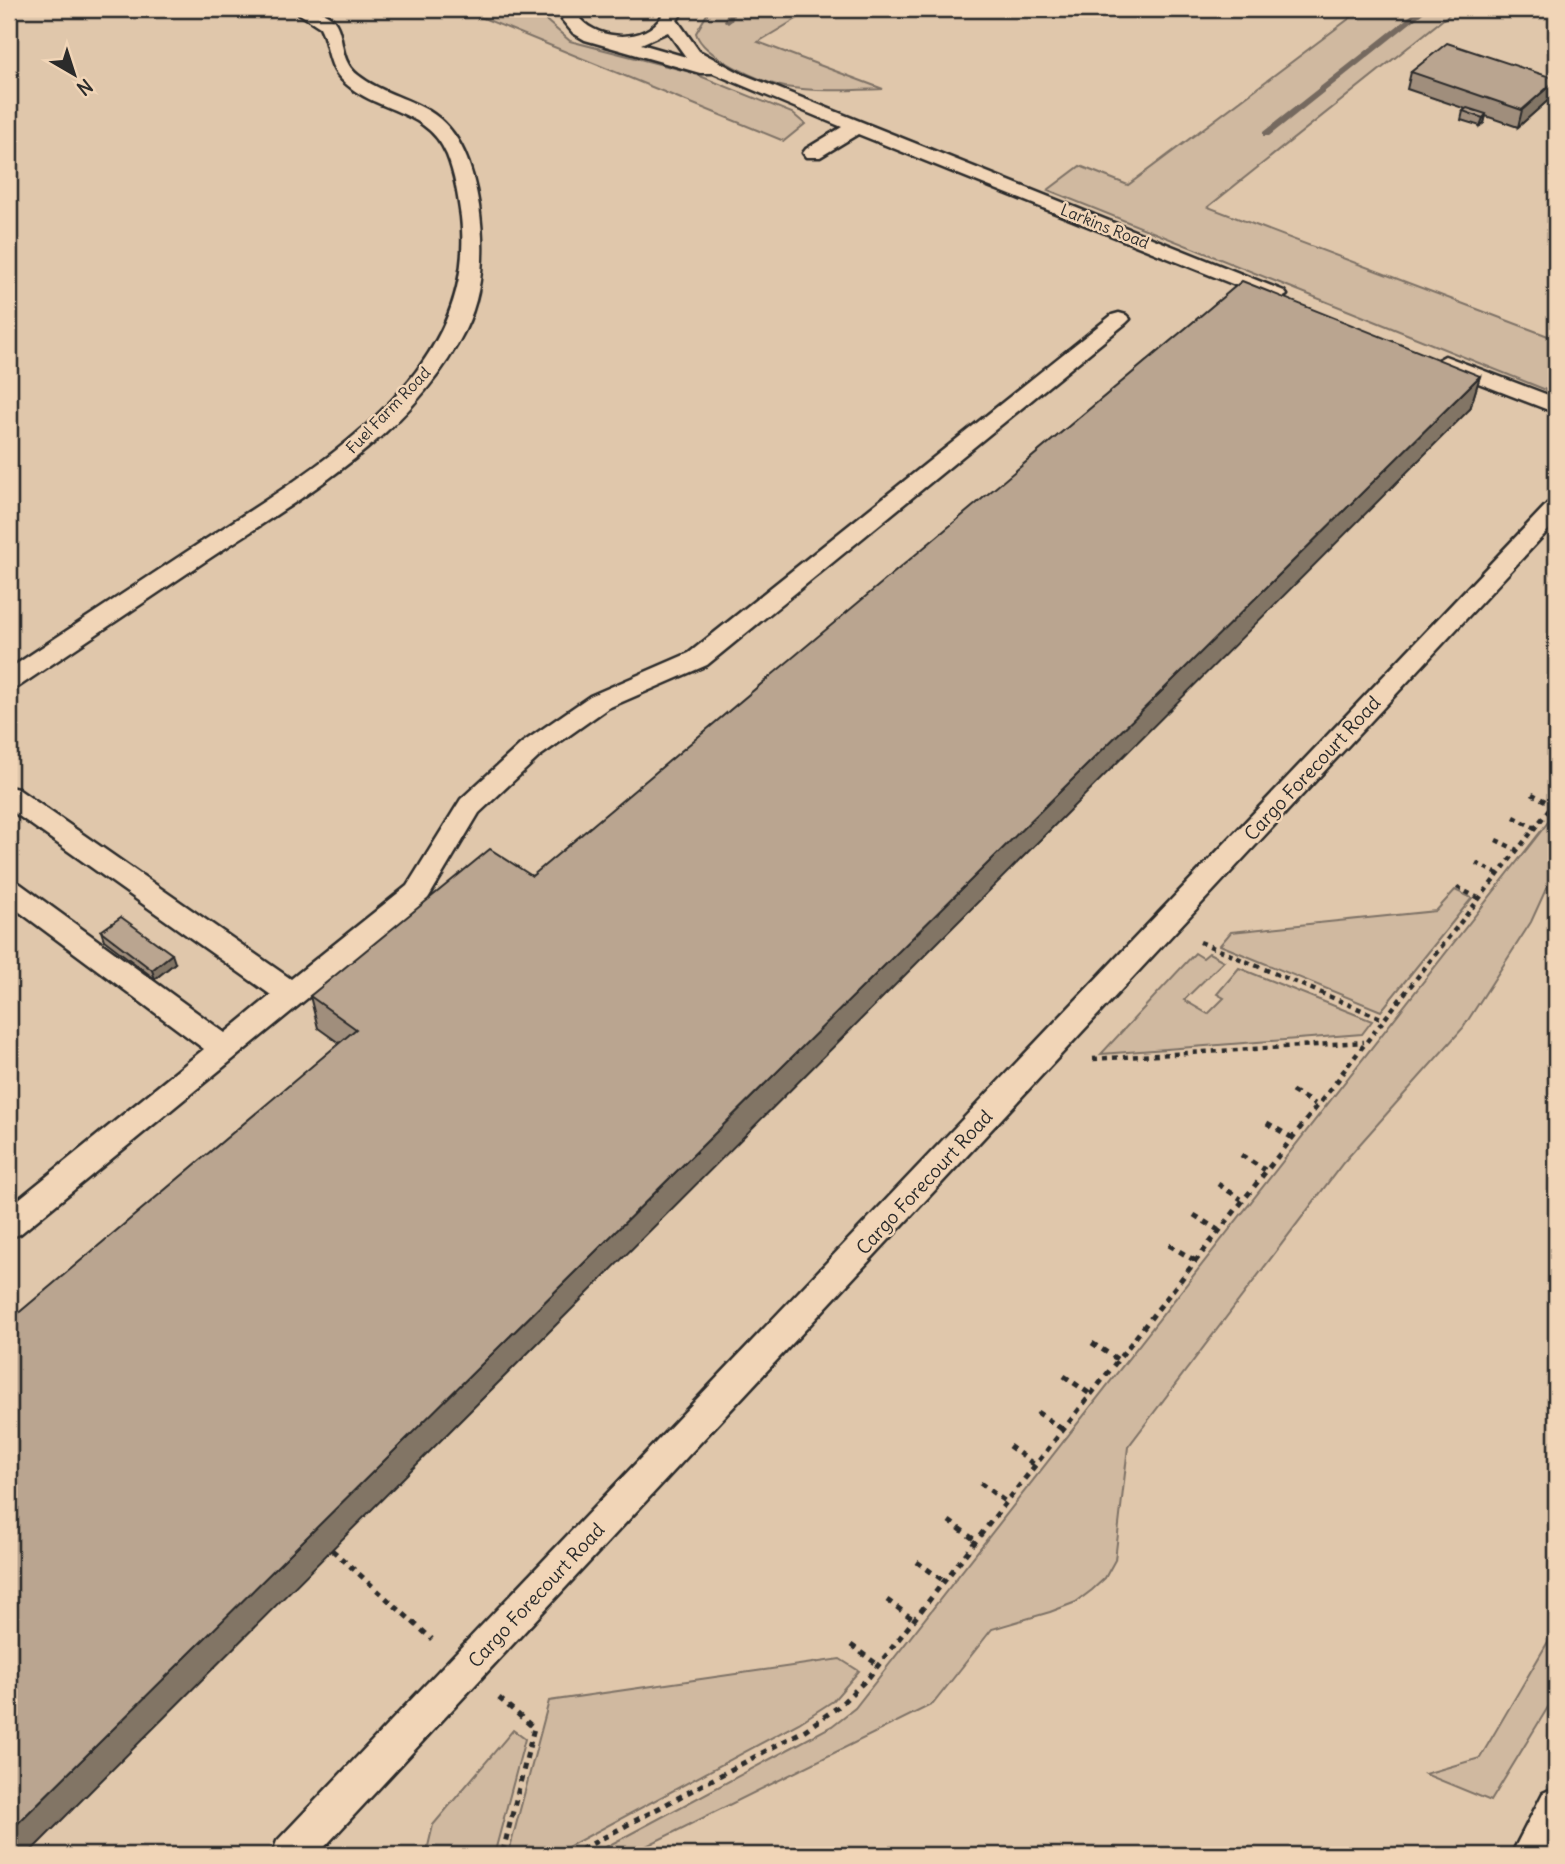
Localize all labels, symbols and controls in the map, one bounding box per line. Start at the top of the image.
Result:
north arrow [38,38,108,108]
text: N [72,74,97,101]
street label: Larkins Road [1058,199,1152,253]
street label: Fuel Farm Road [342,362,434,458]
street label: Cargo Forecourt Road [1239,691,1385,845]
street label: Cargo Forecourt Road [851,1105,997,1259]
street label: Cargo Forecourt Road [463,1518,609,1672]

